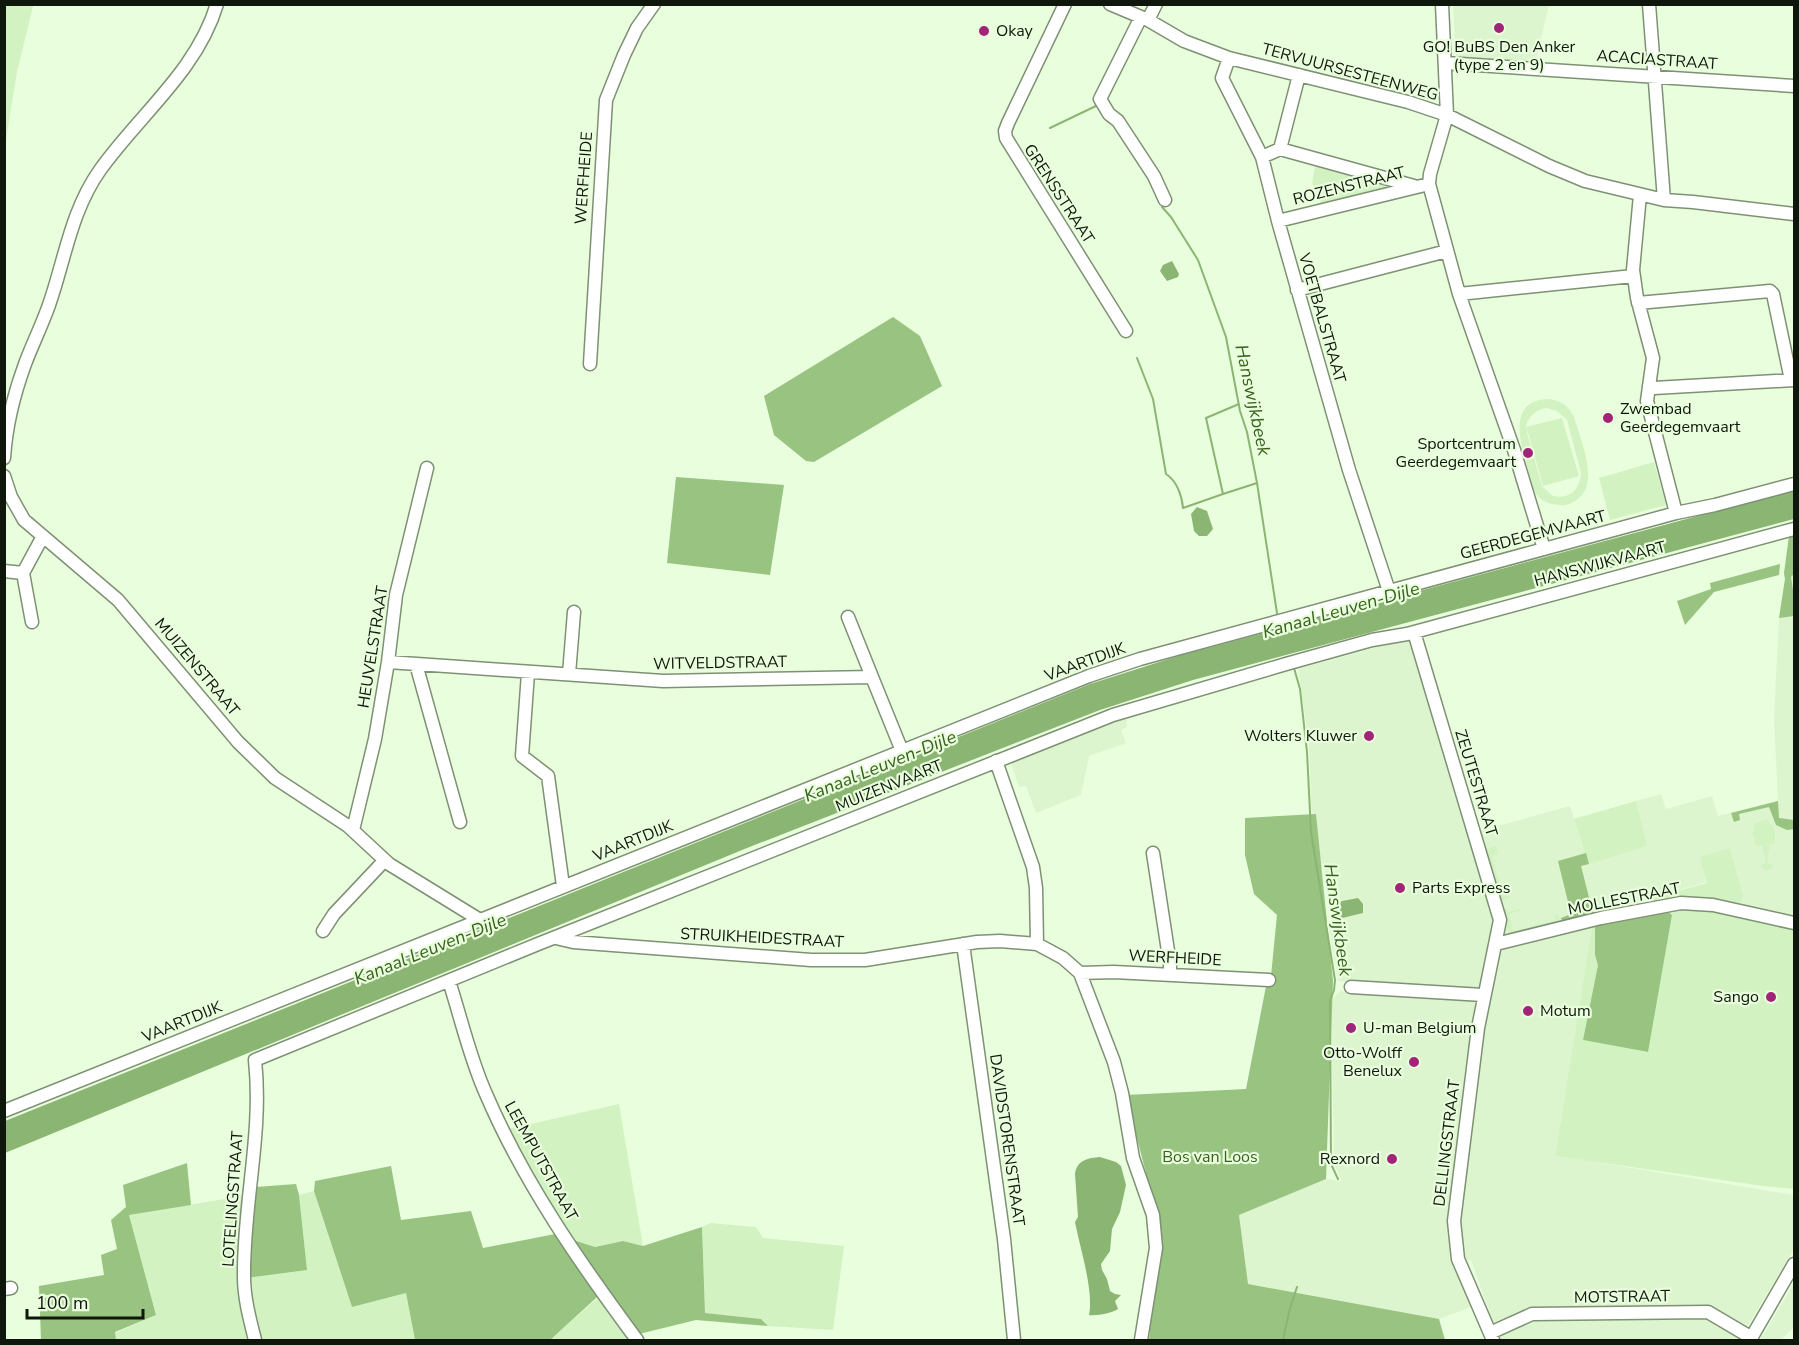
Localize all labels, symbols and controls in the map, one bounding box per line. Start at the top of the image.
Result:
place label: Okay [996,20,1034,42]
marker: GO! BuBS Den Anker (type 2 en 9) [1492,21,1506,35]
marker: Okay [977,24,991,38]
place label: GO! BuBS Den Anker (type 2 en 9) [1423,36,1576,76]
street label: TERVUURSESTEENWEG [1259,38,1441,106]
street label: ACACIASTRAAT [1596,45,1719,75]
street label: WERFHEIDE [570,131,598,225]
street label: GRENSSTRAAT [1019,140,1100,248]
street label: ROZENSTRAAT [1291,161,1408,211]
street label: VOETBALSTRAAT [1293,250,1351,386]
water label: Hanswijkbeek [1229,342,1277,459]
place label: Zwembad Geerdegemvaart [1620,398,1741,438]
marker: Zwembad Geerdegemvaart [1601,411,1615,425]
place label: Sportcentrum Geerdegemvaart [1396,433,1516,473]
marker: Sportcentrum Geerdegemvaart [1521,446,1535,460]
street label: GEERDEGEMVAART [1458,505,1609,565]
street label: HANSWIJKVAART [1532,536,1669,592]
water label: Kanaal Leuven-Dijle [1260,576,1423,644]
street label: HEUVELSTRAAT [352,584,394,710]
street label: MUIZENSTRAAT [150,613,245,721]
street label: VAARTDIJK [1041,637,1129,687]
street label: WITVELDSTRAAT [653,651,788,675]
water label: Kanaal Leuven-Dijle [800,724,960,808]
place label: Wolters Kluwer [1244,725,1357,747]
street label: ZEUTESTRAAT [1449,727,1503,839]
marker: Wolters Kluwer [1362,729,1376,743]
street label: MUIZENVAART [832,754,946,817]
street label: VAARTDIJK [589,815,677,867]
water label: Hanswijkbeek [1318,862,1358,979]
place label: Parts Express [1412,877,1510,899]
street label: MOLLESTRAAT [1566,877,1682,921]
marker: Parts Express [1393,881,1407,895]
water label: Kanaal Leuven-Dijle [350,907,510,991]
street label: STRUIKHEIDESTRAAT [680,923,845,953]
street label: WERFHEIDE [1128,945,1222,971]
place label: Sango [1713,986,1759,1008]
marker: Sango [1764,990,1778,1004]
street label: VAARTDIJK [138,996,226,1048]
place label: Motum [1540,1000,1591,1022]
marker: Motum [1521,1004,1535,1018]
place label: U-man Belgium [1363,1017,1477,1039]
marker: U-man Belgium [1344,1021,1358,1035]
place label: Otto-Wolff Benelux [1323,1042,1403,1082]
street label: DAVIDSTORENSTRAAT [984,1053,1030,1228]
marker: Otto-Wolff Benelux [1407,1055,1421,1069]
street label: DELLINGSTRAAT [1428,1078,1466,1208]
street label: LEEMPUTSTRAAT [499,1097,583,1225]
street label: LOTELINGSTRAAT [217,1130,249,1268]
park label: Bos van Loos [1162,1146,1258,1168]
place label: Rexnord [1320,1148,1380,1170]
marker: Rexnord [1385,1152,1399,1166]
scale bar [27,1282,142,1320]
street label: MOTSTRAAT [1574,1285,1671,1309]
text: 100 m [36,1291,88,1315]

